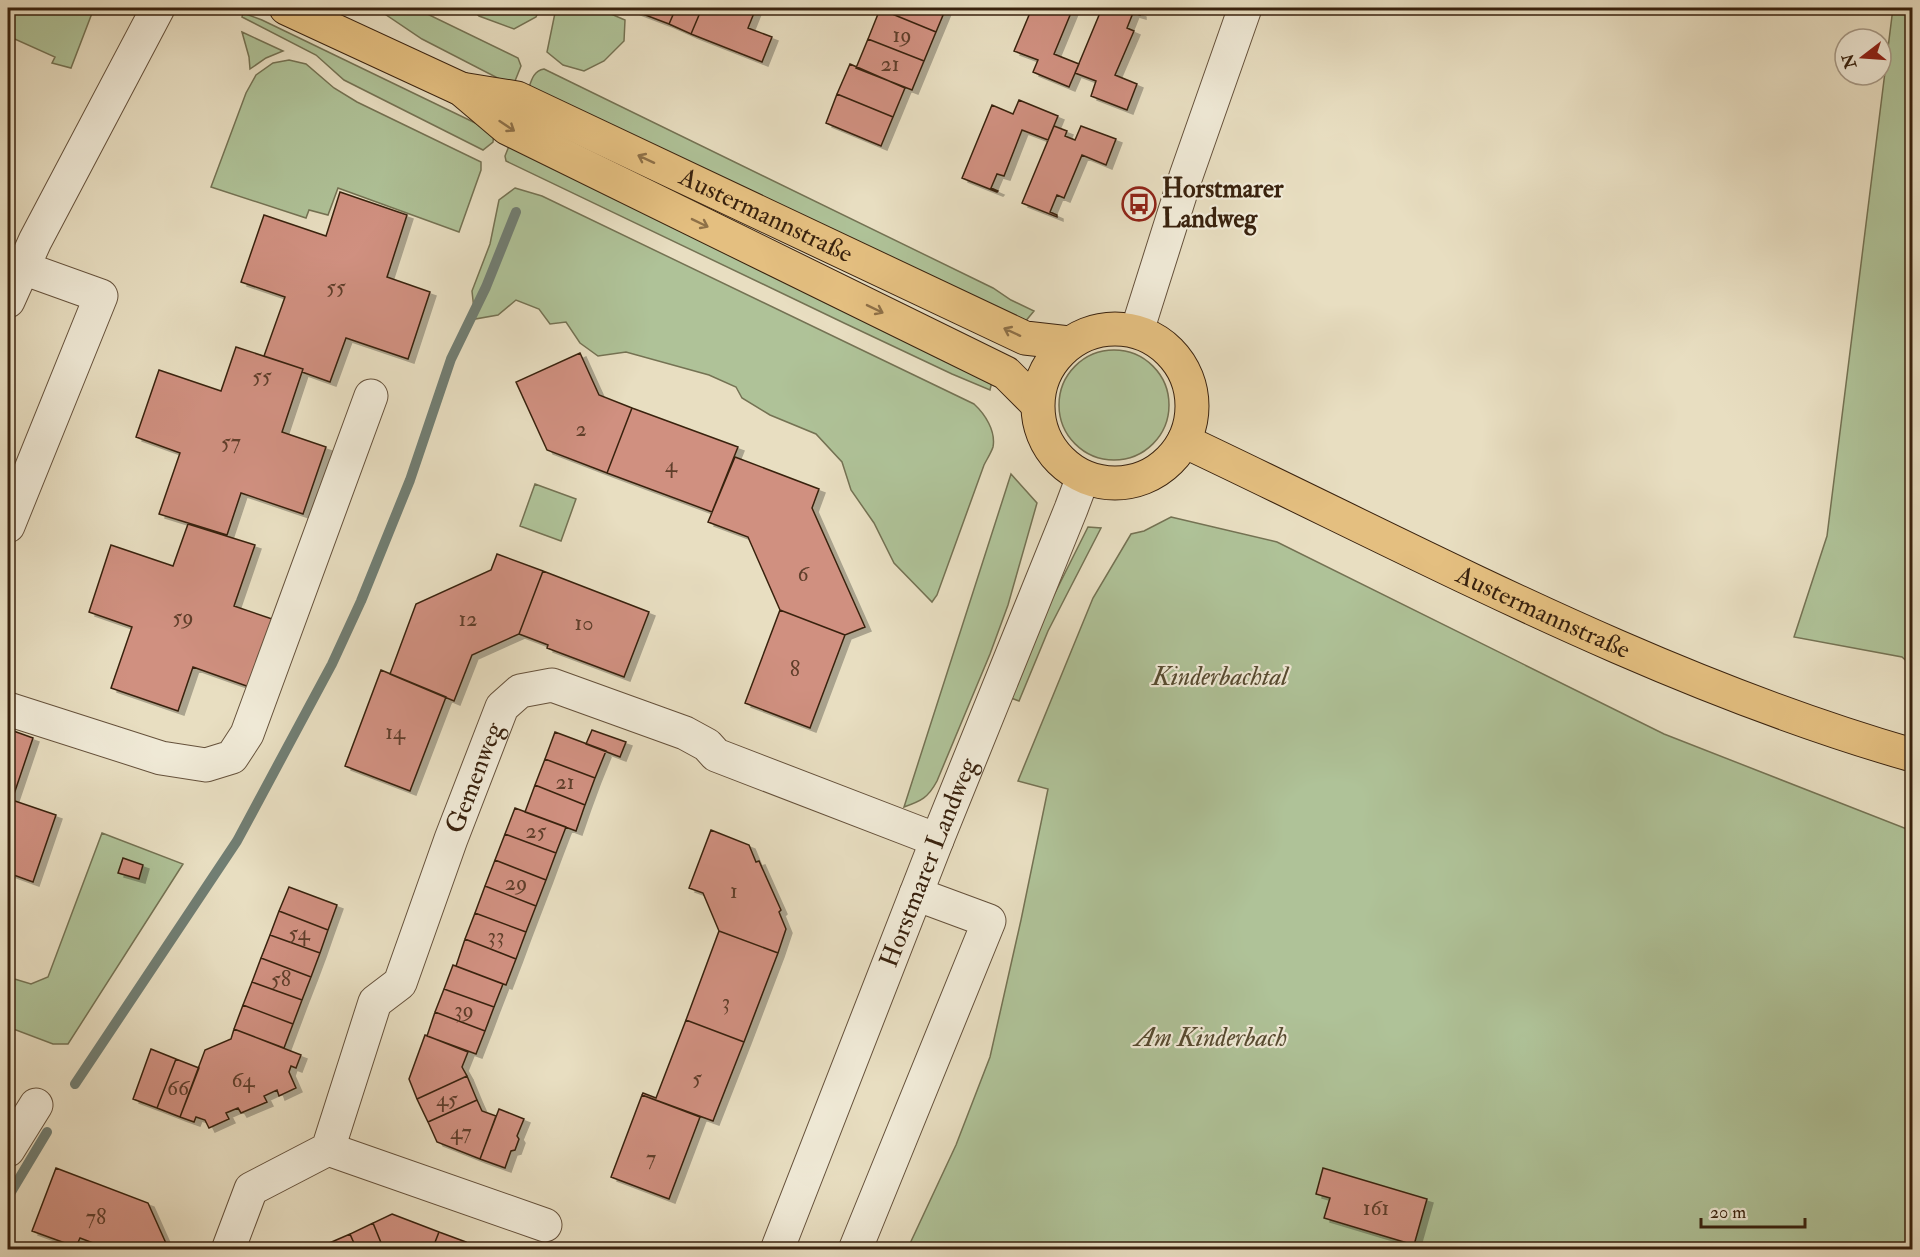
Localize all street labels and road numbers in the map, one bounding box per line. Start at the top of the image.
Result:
street label: Austermannstraße [673,161,858,270]
street label: Austermannstraße [1450,558,1635,666]
street label: Gemenweg [439,717,511,838]
street label: Horstmarer Landweg [873,752,985,972]

